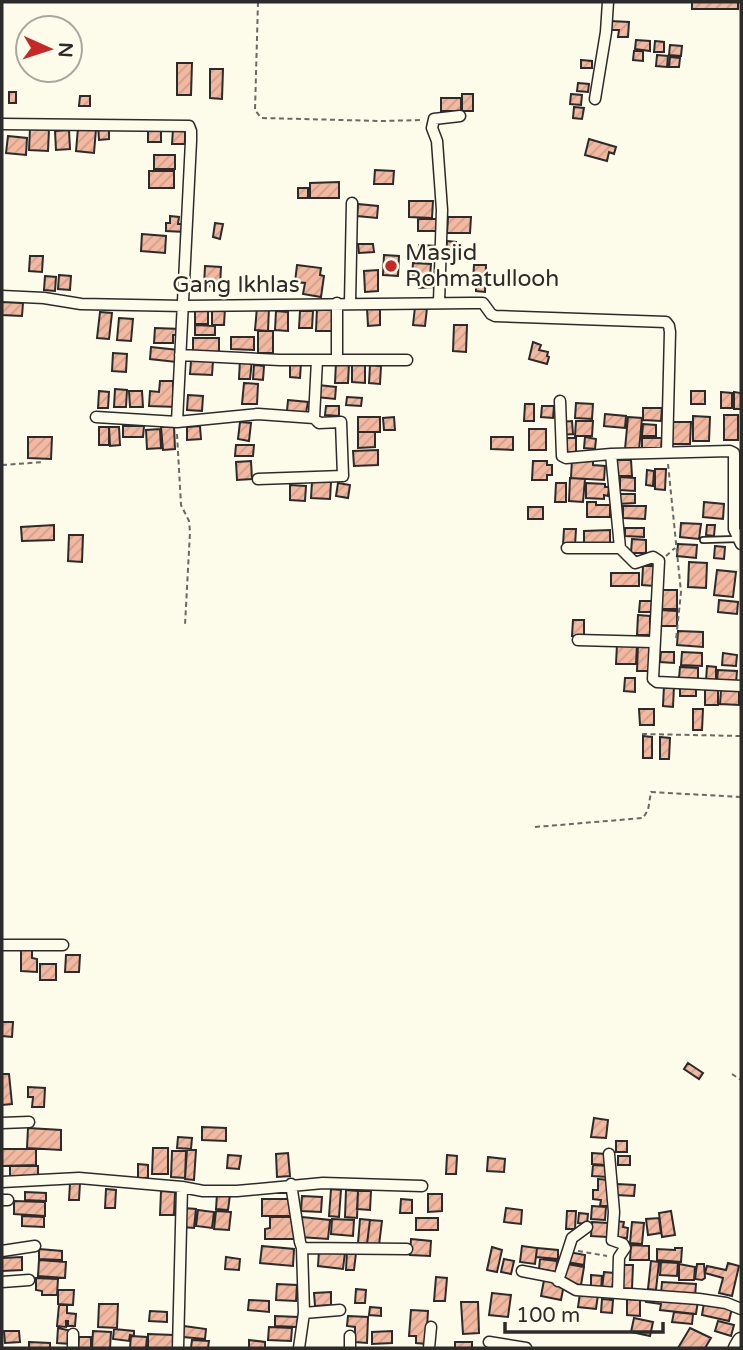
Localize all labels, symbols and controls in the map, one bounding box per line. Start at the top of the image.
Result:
north arrow [14,14,84,84]
text: N [54,42,76,58]
place label: Masjid Rohmatullooh [405,239,559,293]
marker: Masjid Rohmatullooh [383,258,399,274]
street label: Gang Ikhlas [172,271,300,299]
scale bar [505,1290,662,1334]
text: 100 m [516,1303,580,1328]

